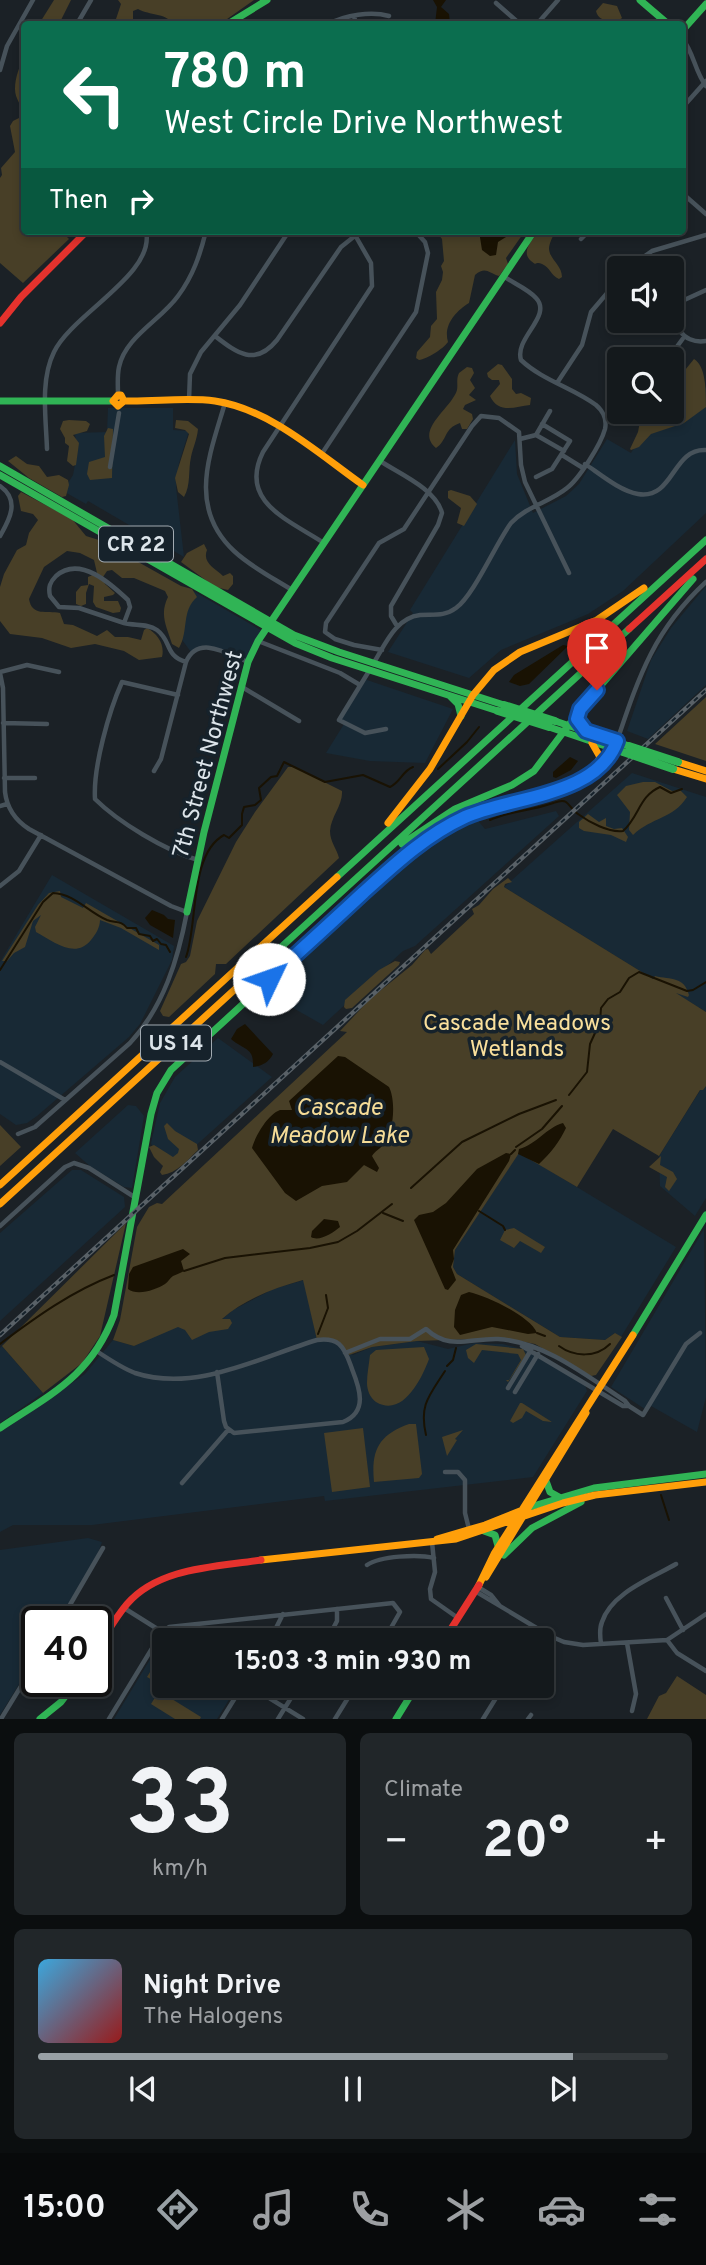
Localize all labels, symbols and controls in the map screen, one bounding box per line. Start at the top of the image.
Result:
text: 780 m [164,44,306,106]
icon: left [49,49,140,140]
text: West Circle Drive Northwest [164,105,563,145]
icon: right [122,182,160,220]
text: Then [49,185,108,218]
map controls [607,256,684,424]
button: sound [607,256,684,333]
button: search [607,347,684,424]
road number: CR 22 [99,526,173,562]
pin [567,618,627,690]
icon: arrive [578,629,616,667]
street label: 7th Street Northwest [168,648,251,862]
position arrow [232,942,306,1016]
park label: Cascade Meadows Wetlands [423,1010,611,1065]
road number: US 14 [141,1026,211,1060]
water label: Cascade Meadow Lake [269,1094,409,1152]
speed limit sign: 40 [21,1606,112,1697]
text: 15:03 · 3 min · 930 m [235,1646,471,1679]
text: 33 [125,1752,235,1867]
text: Climate [384,1776,463,1805]
text: 20° [482,1810,570,1876]
text: − [384,1819,409,1868]
text: + [643,1819,668,1868]
text: km/h [152,1855,208,1884]
text: Night Drive [143,1970,281,2003]
text: The Halogens [143,2003,283,2032]
icon: previous [124,2070,162,2108]
icon: pause [334,2070,372,2108]
icon: next [544,2070,582,2108]
icon: directions [153,2185,202,2234]
icon: music [249,2185,298,2234]
icon: phone [345,2185,394,2234]
icon: climate [441,2185,490,2234]
icon: car [537,2185,586,2234]
icon: filters [633,2185,682,2234]
text: 15:00 [24,2189,106,2229]

